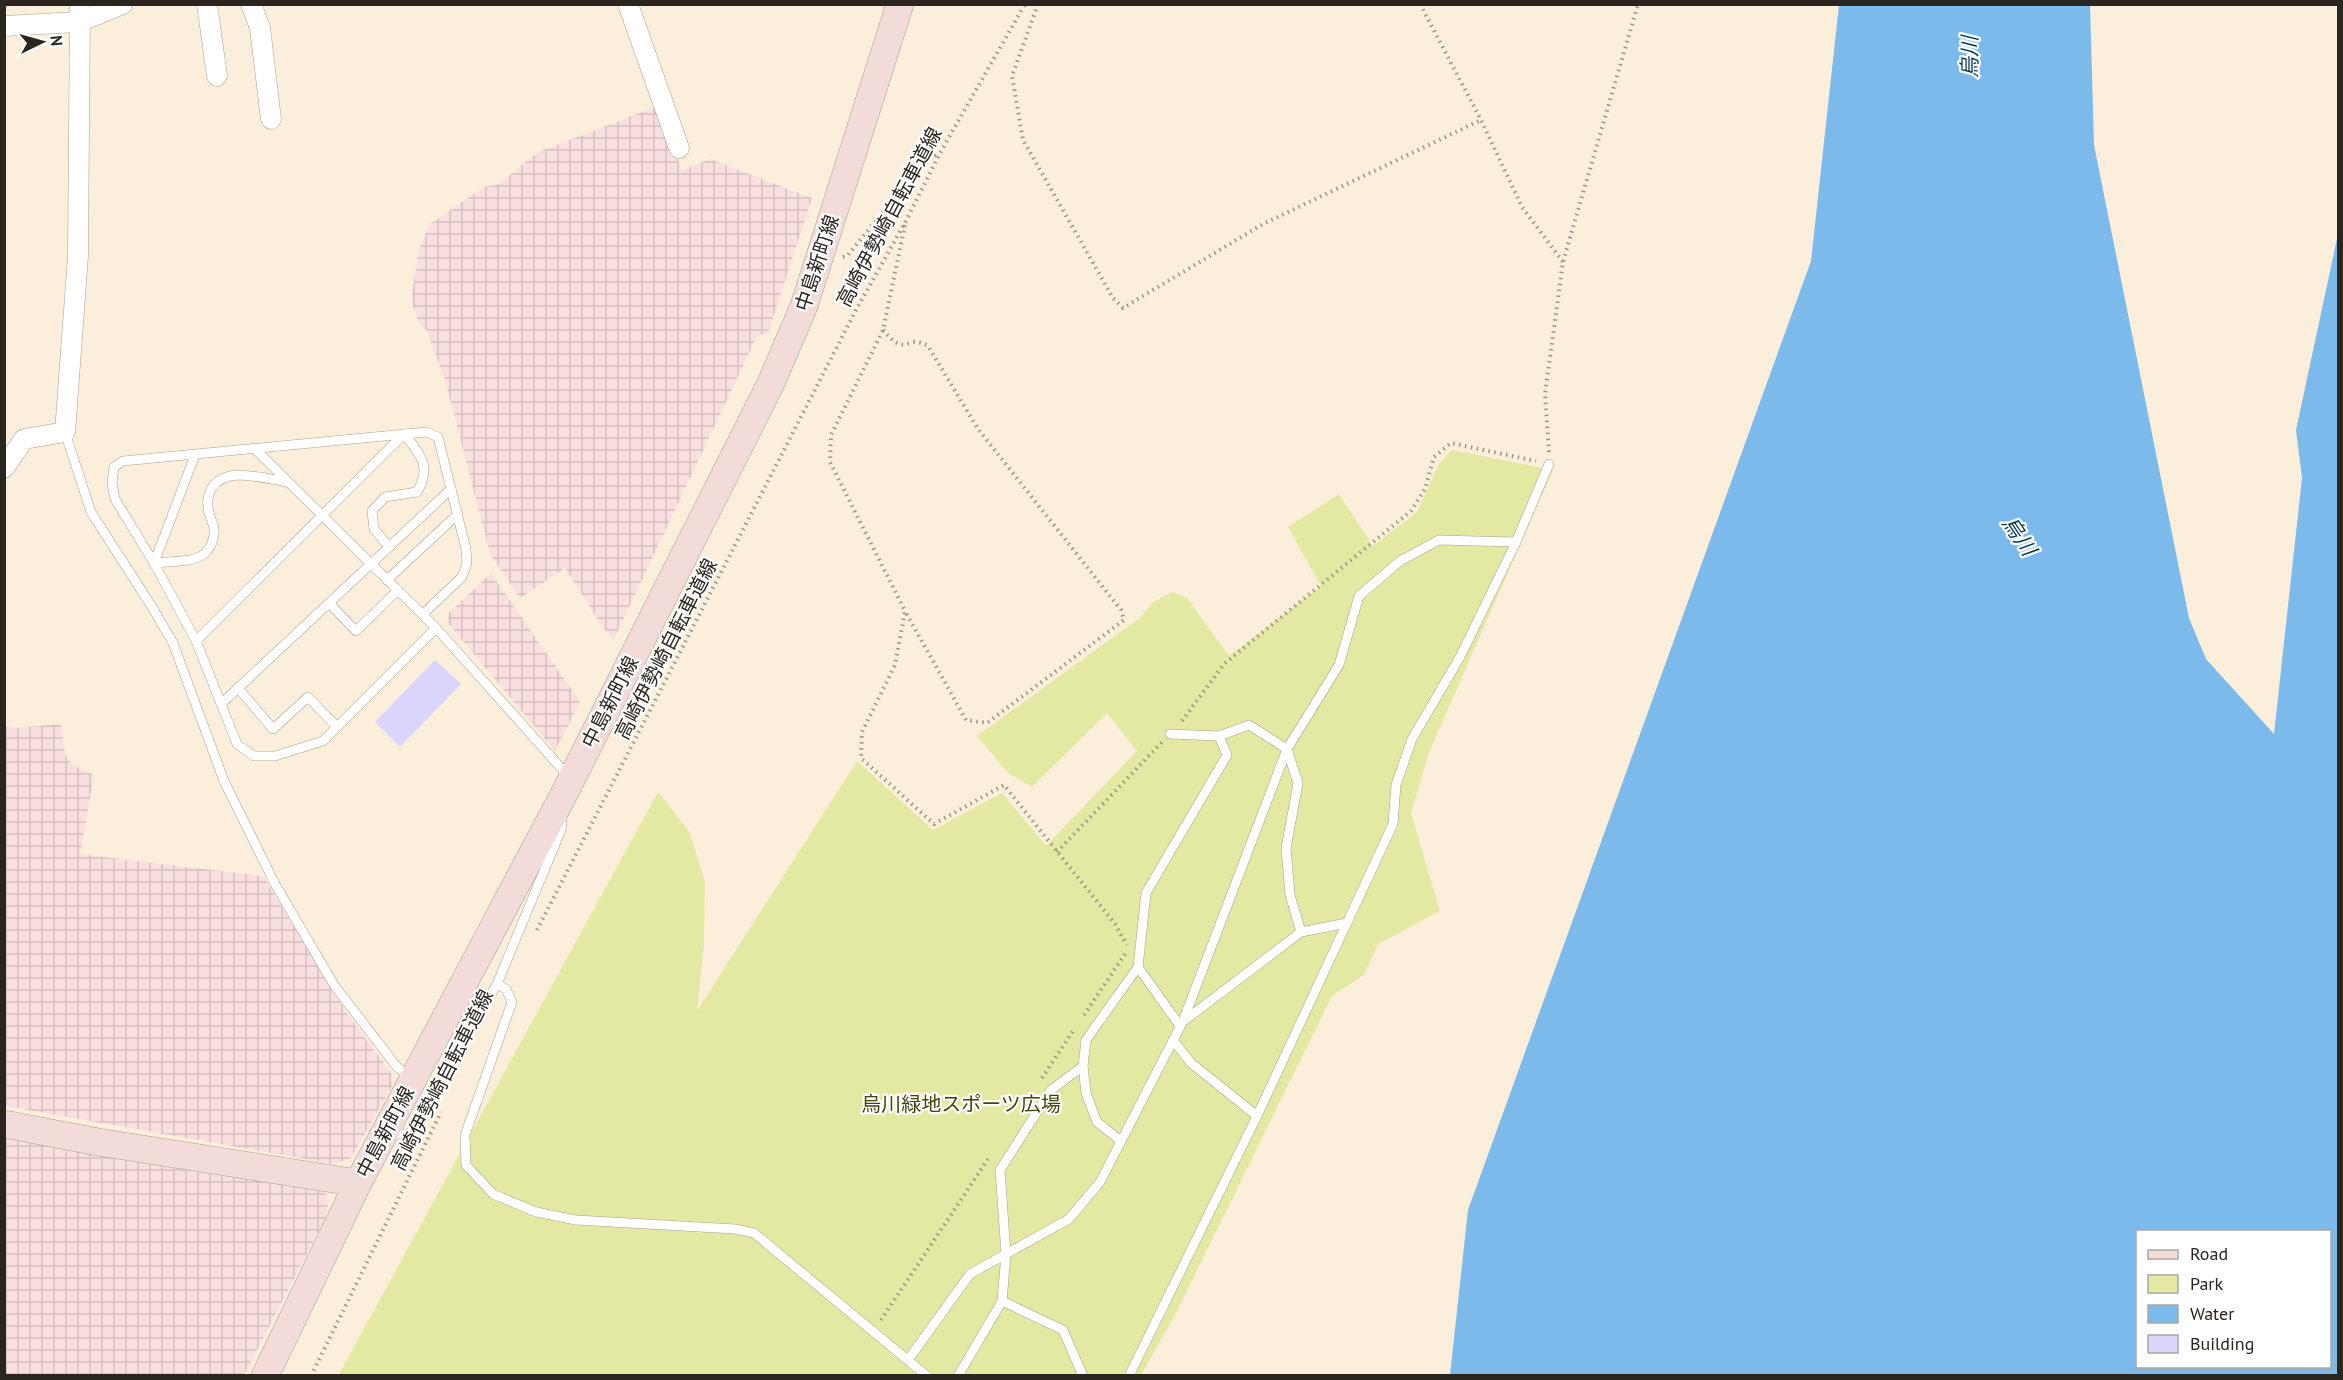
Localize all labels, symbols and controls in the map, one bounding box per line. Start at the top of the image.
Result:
north arrow [12,12,72,72]
water label: 烏川 [1956,34,1983,78]
text: N [47,35,67,47]
street label: 高崎伊勢崎自転車道線 [831,123,947,311]
street label: 中島新町線 [789,211,845,315]
water label: 烏川 [1996,511,2043,562]
street label: 高崎伊勢崎自転車道線 [609,554,723,744]
street label: 中島新町線 [576,652,644,752]
street label: 高崎伊勢崎自転車道線 [385,985,499,1175]
street label: 中島新町線 [350,1082,420,1182]
park label: 烏川緑地スポーツ広場 [861,1091,1061,1117]
legend [2136,1230,2331,1368]
text: Road [2190,1242,2228,1265]
text: Park [2190,1272,2223,1295]
text: Water [2190,1302,2234,1325]
text: Building [2190,1332,2254,1355]

